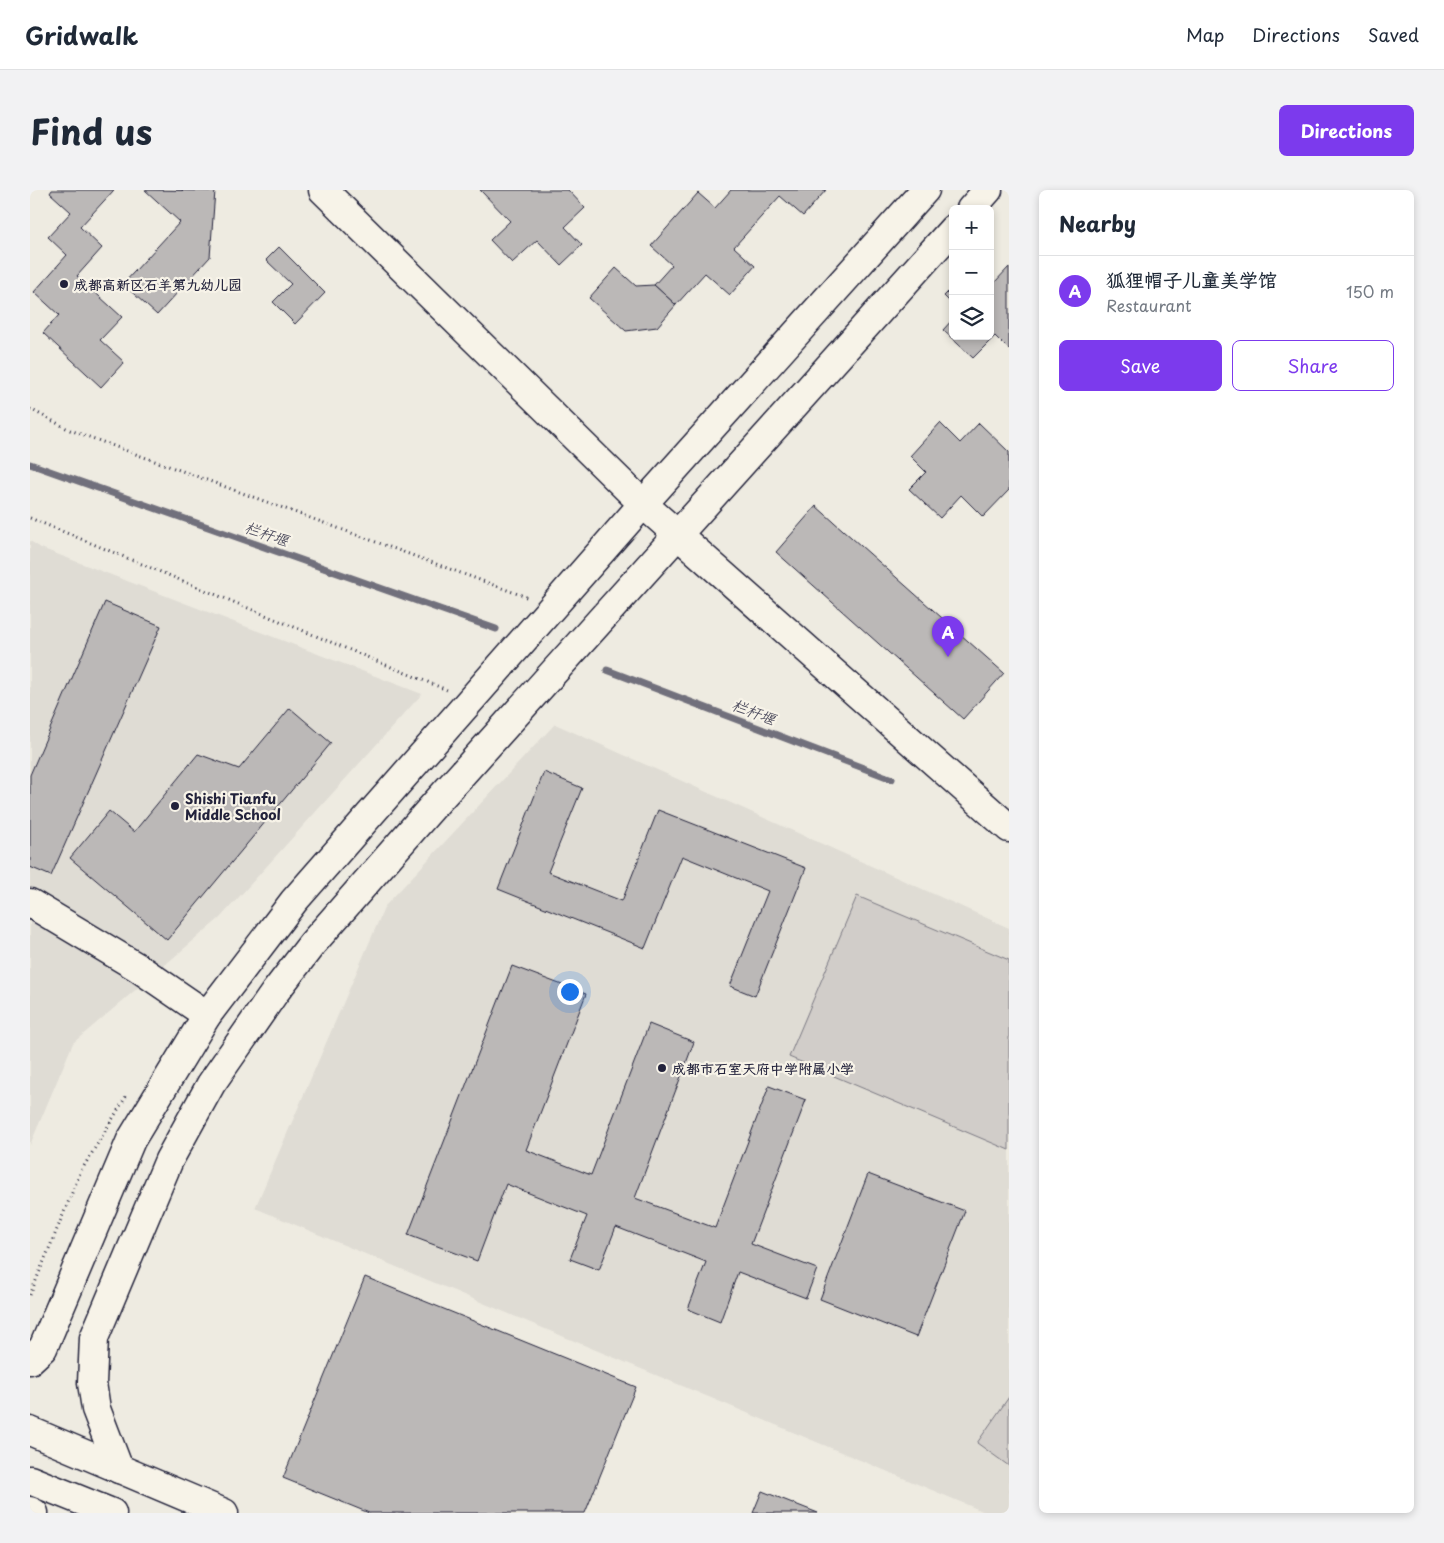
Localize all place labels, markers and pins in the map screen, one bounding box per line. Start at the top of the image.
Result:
place label: 成都高新区石羊第九幼儿园 [74,274,242,295]
marker: 成都高新区石羊第九幼儿园 [58,278,70,290]
pin: A [932,616,964,657]
place label: Shishi Tianfu Middle School [185,788,281,825]
marker: Shishi Tianfu Middle School [169,800,181,812]
place label: 成都市石室天府中学附属小学 [672,1058,854,1079]
marker: 成都市石室天府中学附属小学 [656,1062,668,1074]

